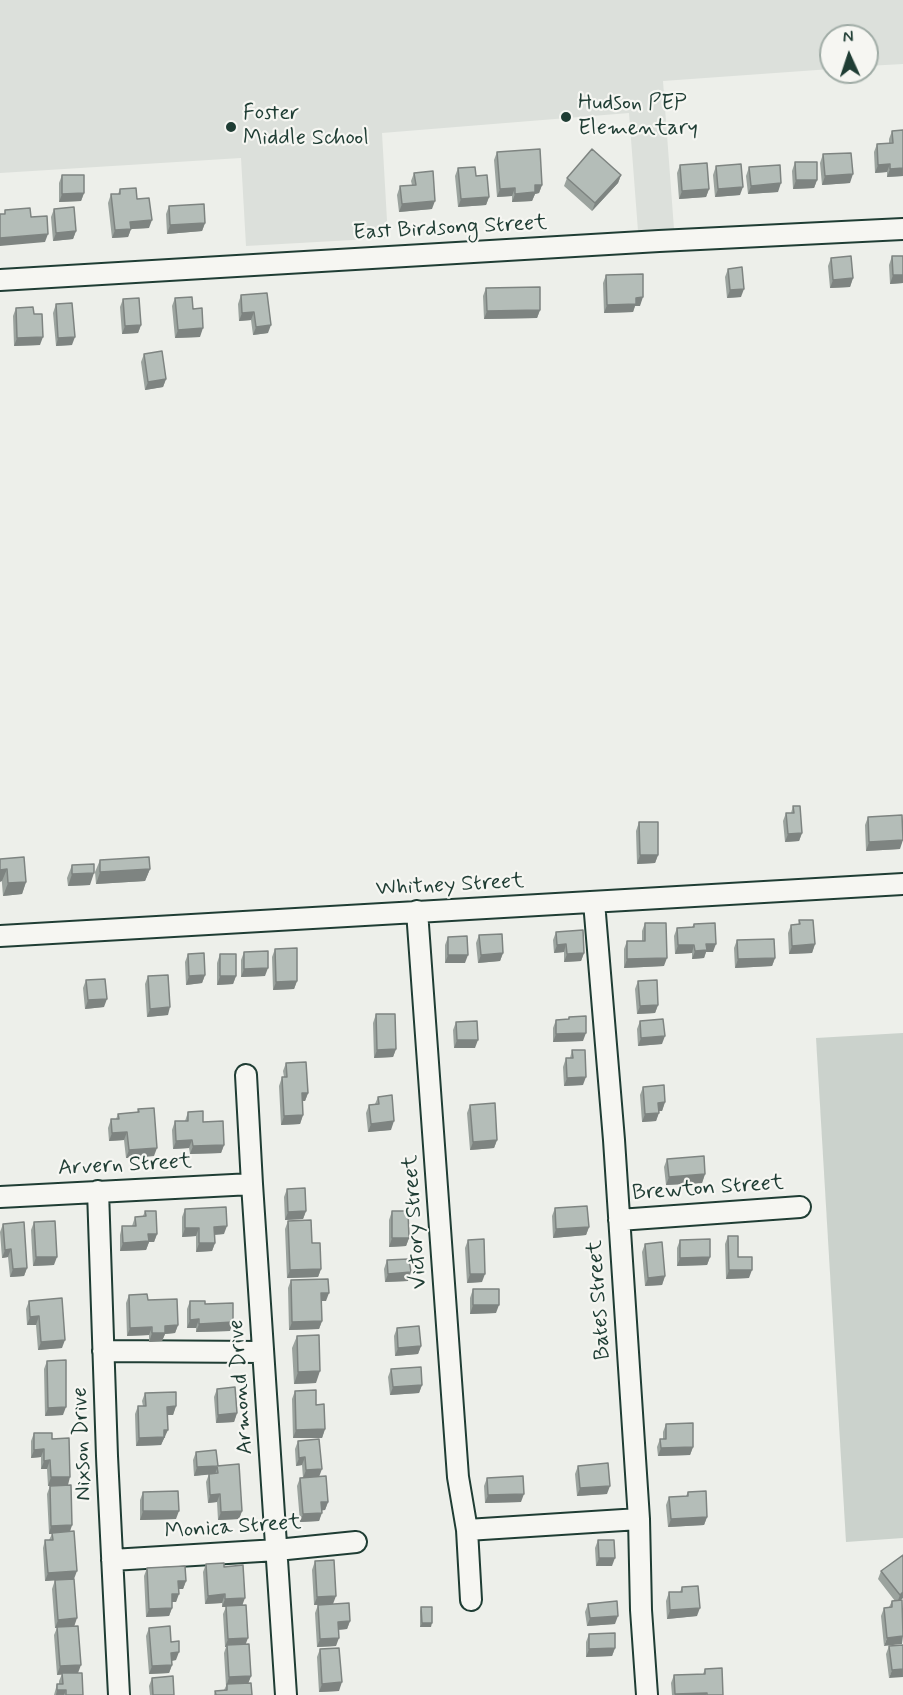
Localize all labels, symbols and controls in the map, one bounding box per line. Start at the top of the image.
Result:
north arrow [819,24,879,84]
text: N [842,27,854,48]
place label: Hudson PEP Elementary [578,91,698,142]
place label: Foster Middle School [243,101,369,152]
marker: Hudson PEP Elementary [559,110,573,124]
marker: Foster Middle School [224,120,238,134]
street label: East Birdsong Street [352,211,548,247]
street label: Whitney Street [375,869,525,903]
street label: Arvern Street [57,1149,193,1183]
street label: Victory Street [398,1154,434,1290]
street label: Brewton Street [631,1171,785,1207]
street label: Bates Street [583,1239,617,1361]
street label: Armond Drive [224,1319,260,1455]
street label: Nixson Drive [68,1387,98,1501]
street label: Monica Street [164,1510,302,1546]

